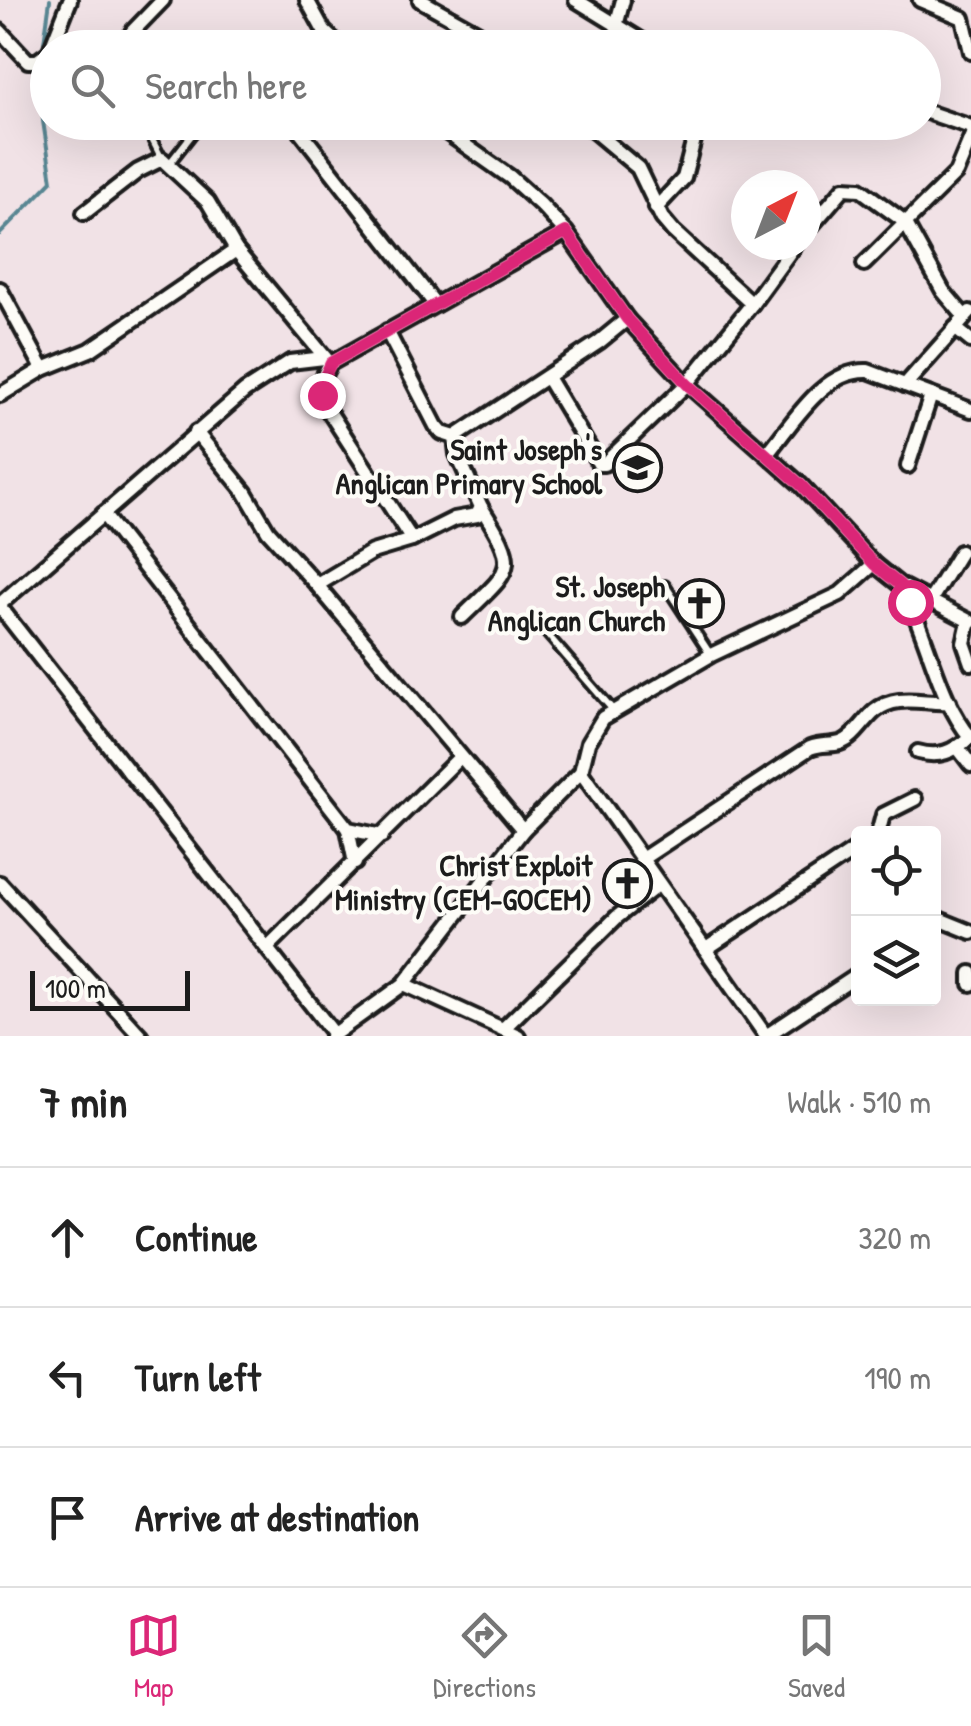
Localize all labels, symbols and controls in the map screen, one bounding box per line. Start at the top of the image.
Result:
search box [30,30,941,140]
icon: search [65,58,120,113]
text: Search here [145,59,307,111]
north arrow [731,170,821,260]
route end [300,373,346,419]
place label: Saint Joseph's Anglican Primary School [336,429,603,504]
school or university icon: Saint Joseph's Anglican Primary School [611,441,663,493]
place label: St. Joseph Anglican Church [488,566,665,641]
church icon: St. Joseph Anglican Church [674,578,726,630]
route start [888,580,934,626]
map controls [851,826,941,1006]
button: locate [851,826,941,916]
place label: Christ Exploit Ministry (CEM-GOCEM) [335,845,594,920]
church icon: Christ Exploit Ministry (CEM-GOCEM) [601,857,653,909]
button: layers [851,916,941,1006]
scale bar [30,966,190,1010]
text: 100 m [45,969,106,1007]
text: 7 min [40,1073,127,1130]
text: Walk · 510 m [787,1080,931,1123]
icon: ahead [40,1210,95,1265]
text: Continue [135,1211,257,1263]
text: 320 m [858,1216,931,1259]
icon: left [40,1350,95,1405]
text: Turn left [135,1351,260,1403]
text: 190 m [864,1356,931,1399]
icon: arrive [40,1490,95,1545]
text: Arrive at destination [135,1491,419,1543]
tab: Map [126,1608,181,1706]
tab: Directions [433,1608,536,1706]
tab: Saved [788,1608,845,1706]

